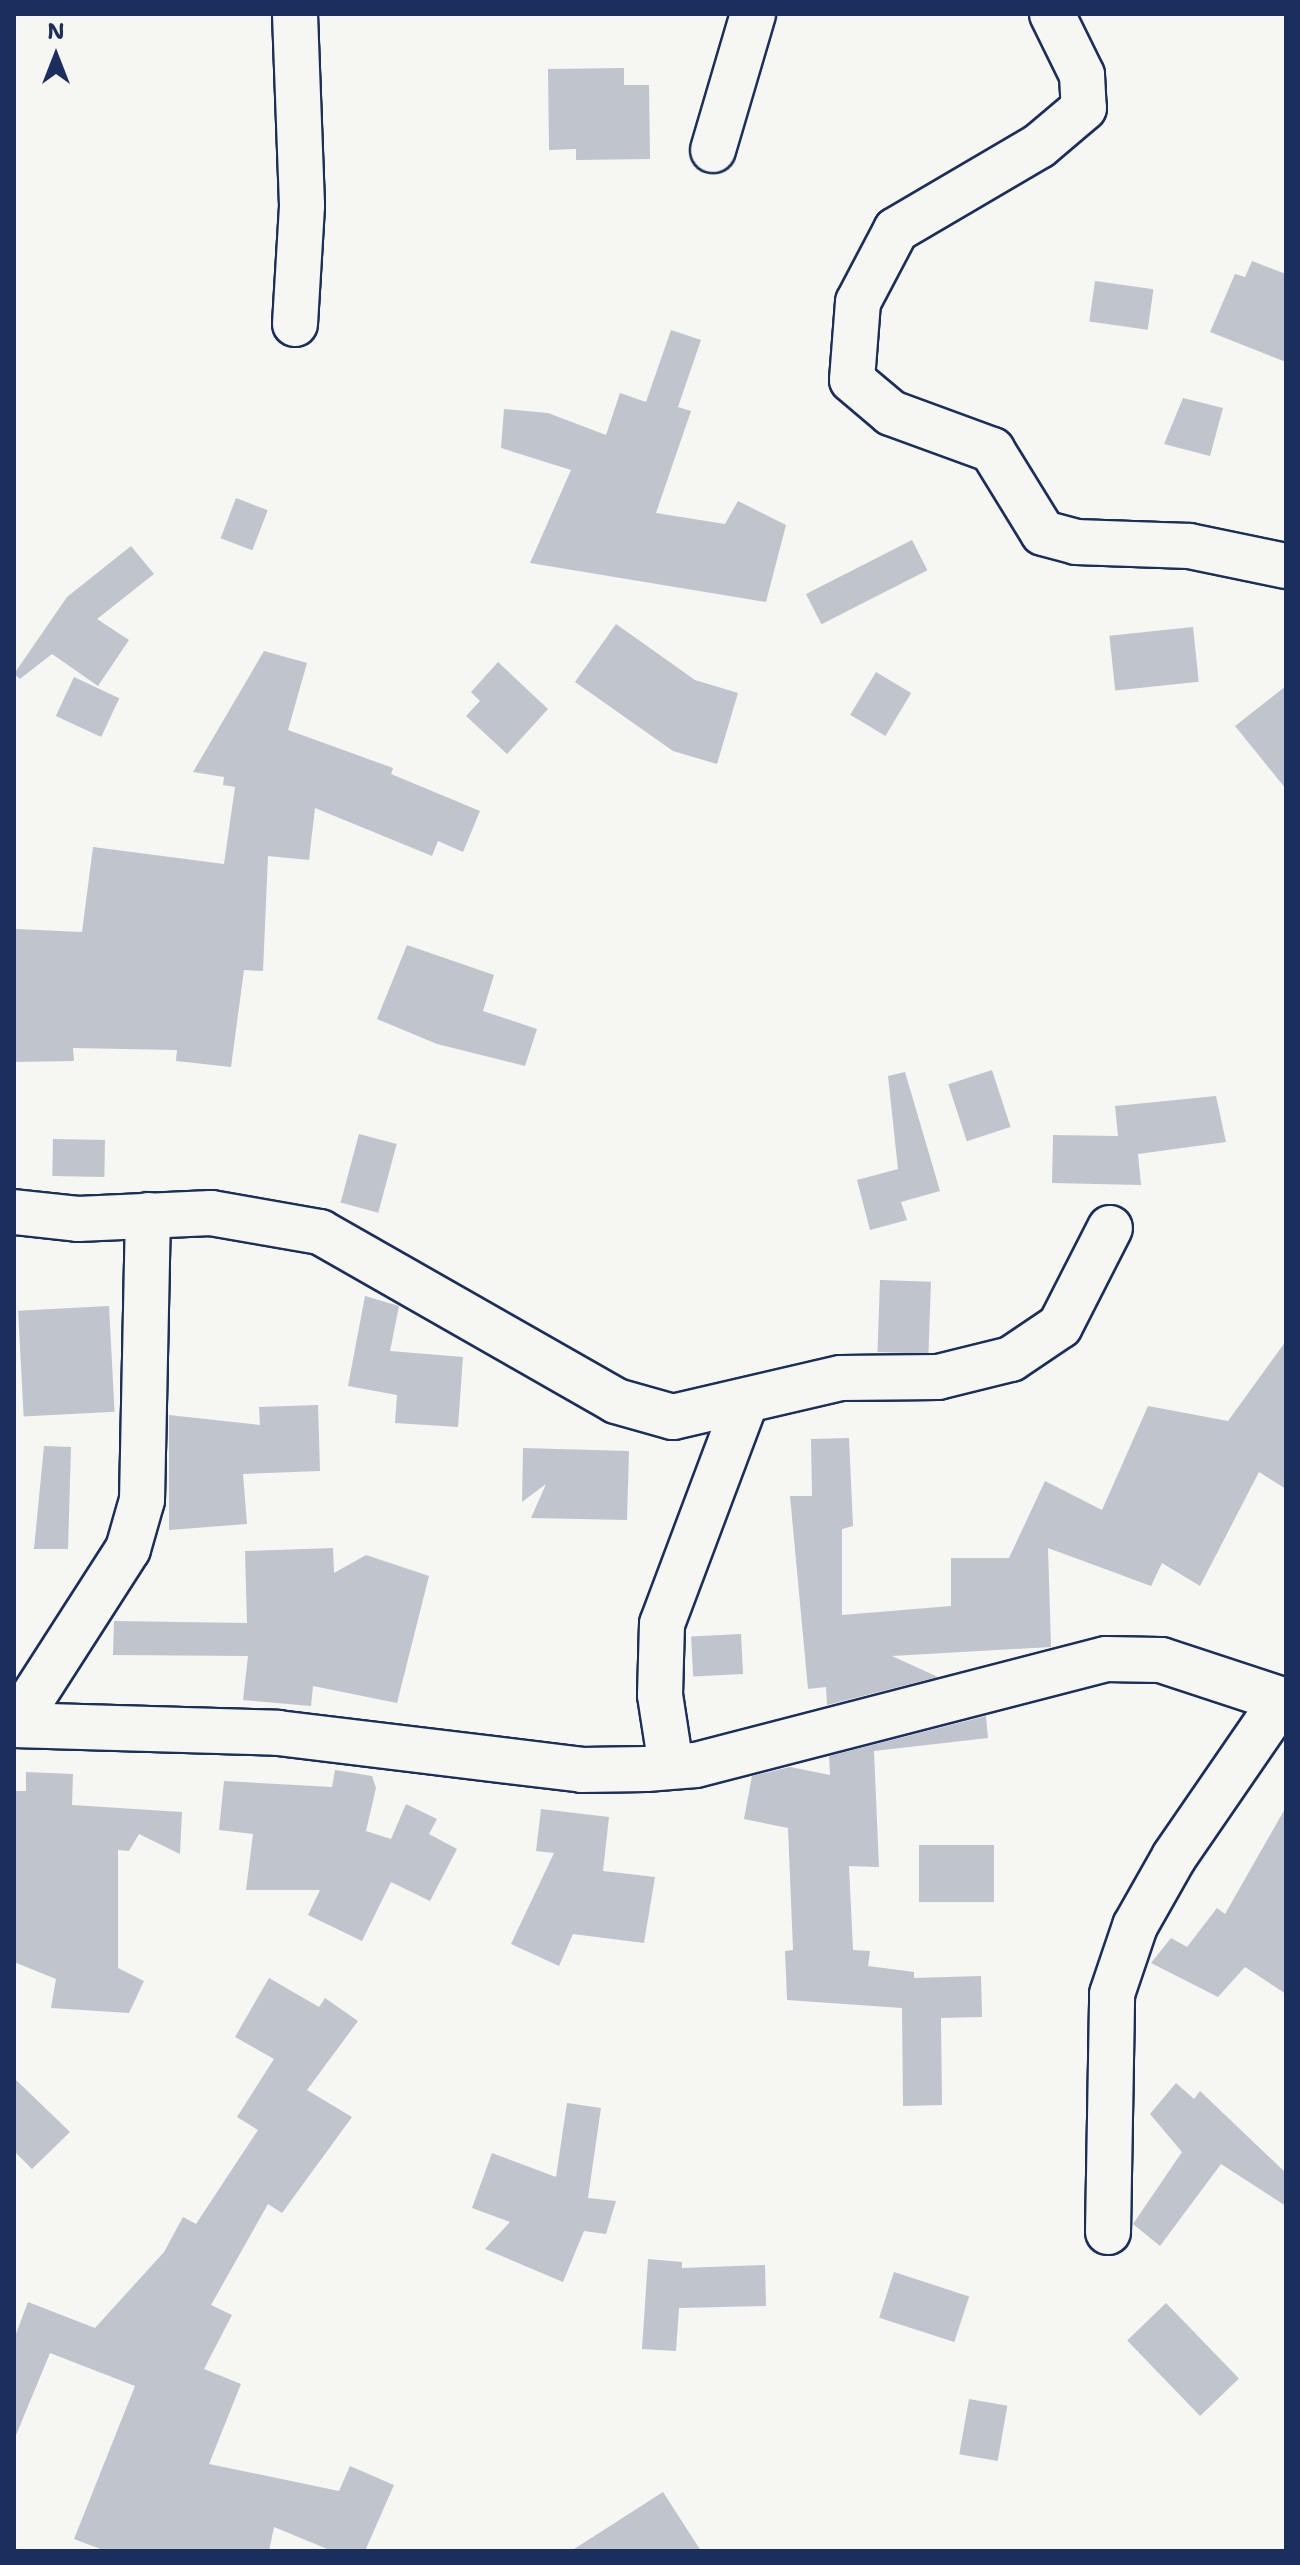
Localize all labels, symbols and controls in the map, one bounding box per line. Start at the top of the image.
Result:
north arrow [16,16,96,96]
text: N [47,17,65,46]

